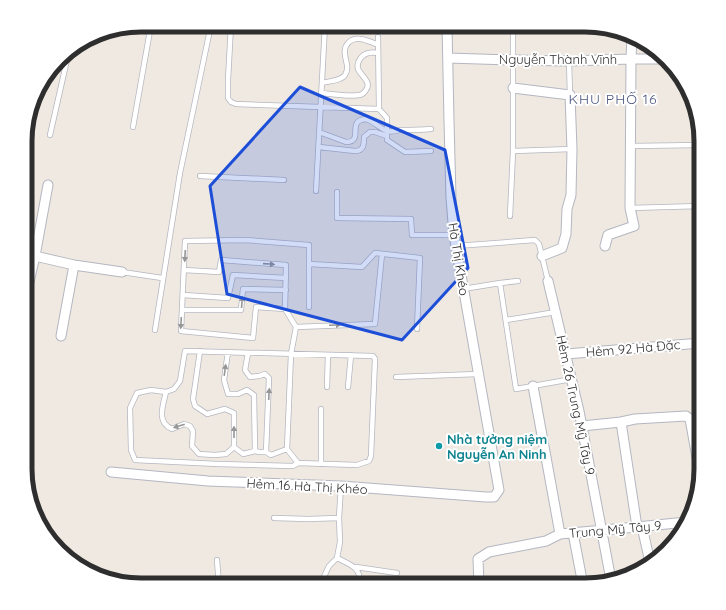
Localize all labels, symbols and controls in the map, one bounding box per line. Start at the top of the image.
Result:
street label: Nguyễn Thành Vĩnh [499,51,617,67]
district label: KHU PHỐ 16 [568,90,658,108]
street label: Hà Thị Khéo [445,221,473,297]
one-way arrow [181,250,188,262]
one-way arrow [263,260,275,267]
one-way arrow [239,296,245,308]
one-way arrow [178,317,185,329]
one-way arrow [329,322,341,329]
street label: Hẻm 26 Trung Mỹ Tây 9 [553,333,599,477]
street label: Hẻm 92 Hà Đặc [585,336,681,360]
one-way arrow [222,364,228,376]
one-way arrow [265,388,272,400]
one-way arrow [173,424,185,430]
one-way arrow [231,425,237,438]
place label: Nhà tưởng niệm Nguyễn An Ninh [447,431,547,462]
marker: Nhà tưởng niệm Nguyễn An Ninh [434,441,444,451]
street label: Hẻm 16 Hà Thị Khéo [246,475,368,497]
street label: Trung Mỹ Tây 9 [568,517,662,541]

